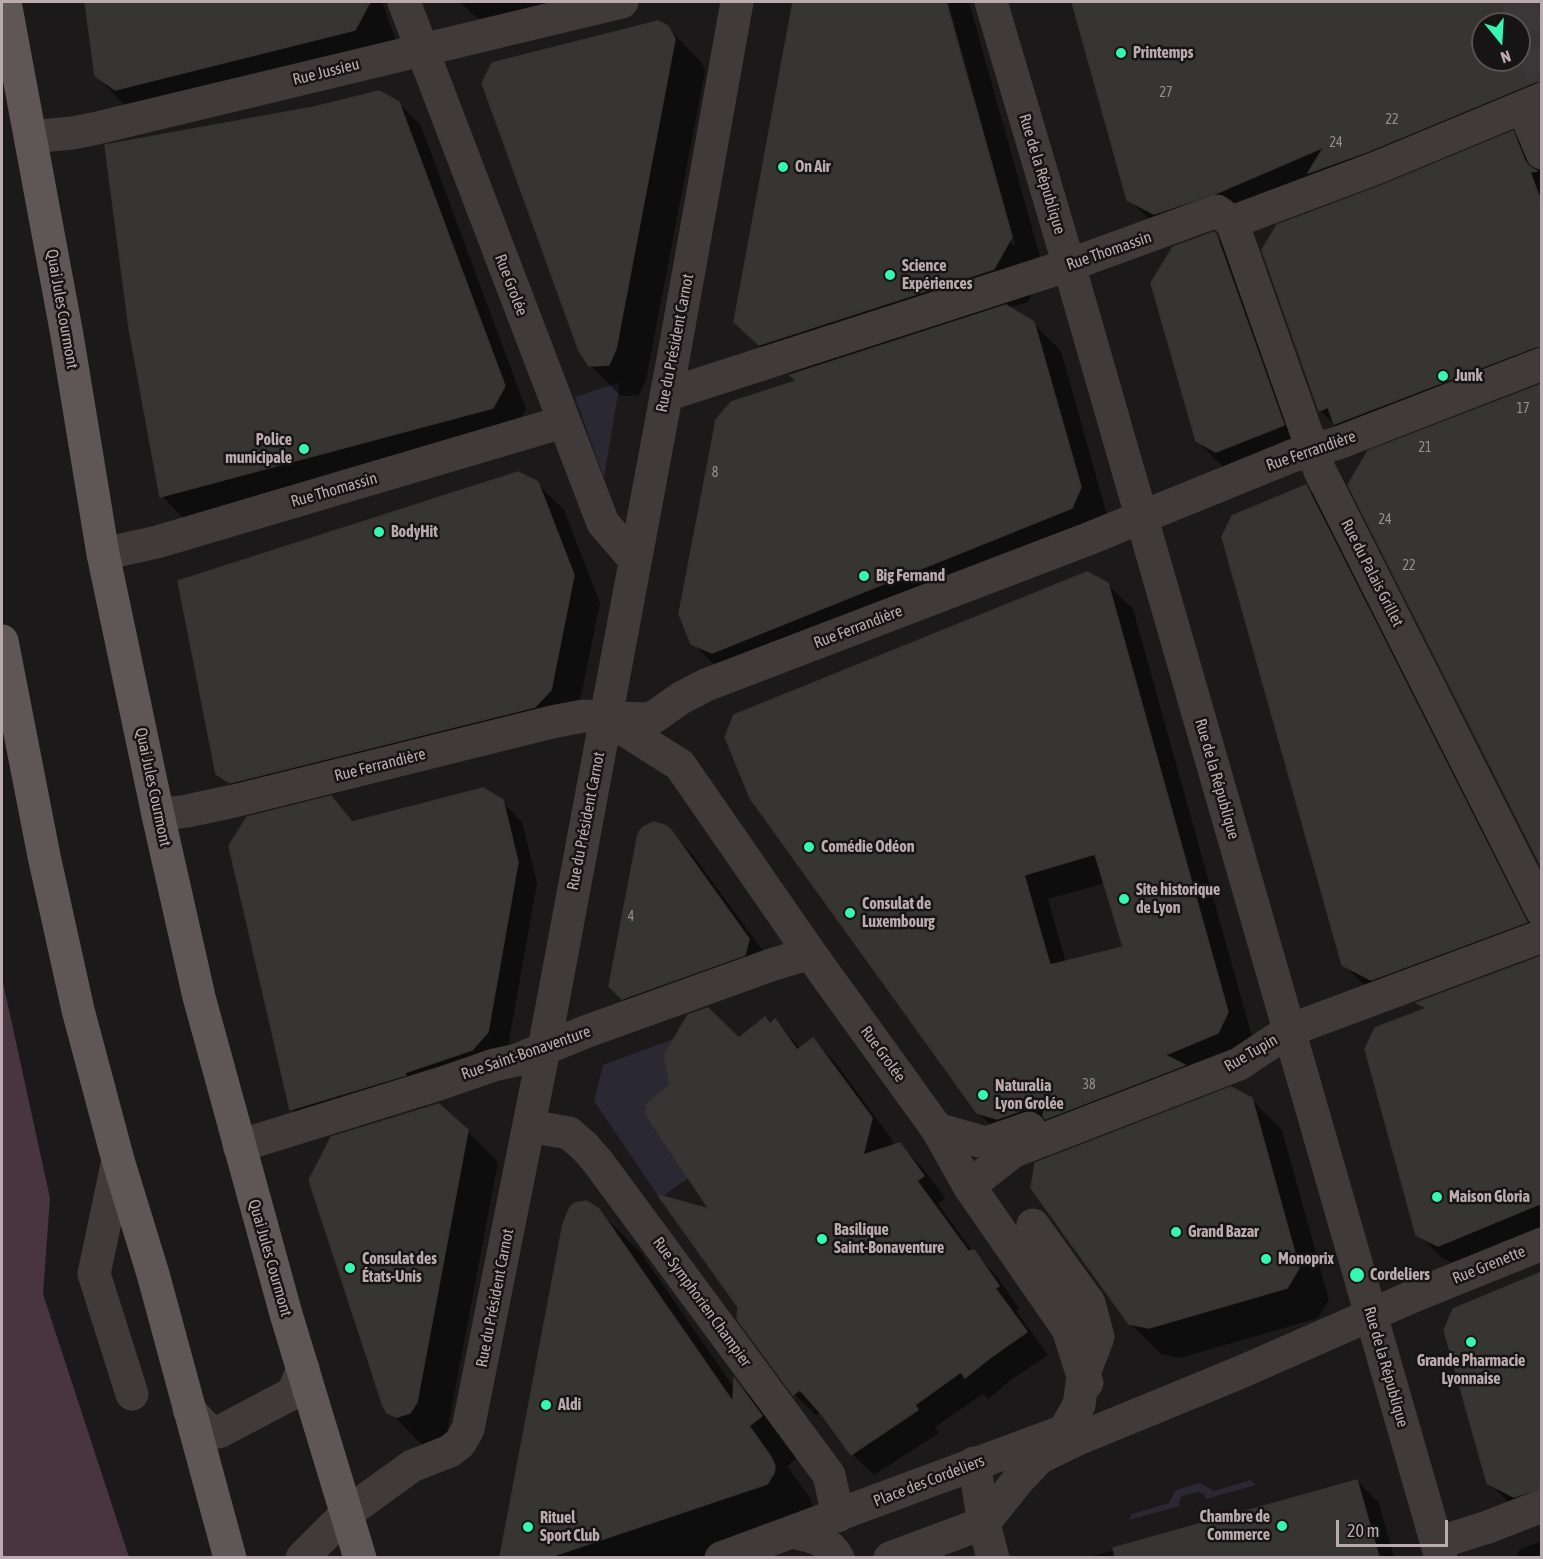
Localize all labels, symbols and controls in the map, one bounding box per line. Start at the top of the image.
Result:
north arrow [1471,12,1531,72]
place label: Printemps [1133,43,1193,63]
marker: Printemps [1114,46,1128,60]
text: N [1499,47,1513,67]
street label: Rue Jussieu [291,54,361,90]
house number: 27 [1159,85,1173,101]
street label: Rue de la République [1015,112,1069,236]
house number: 22 [1385,112,1399,128]
house number: 24 [1329,135,1343,151]
place label: On Air [795,157,831,177]
marker: On Air [776,160,790,174]
street label: Rue Thomassin [1064,227,1154,275]
street label: Quai Jules Courmont [42,248,82,370]
street label: Rue Grolée [490,251,532,319]
place label: Science Expériences [902,256,972,294]
marker: Science Expériences [883,268,897,282]
street label: Rue du Président Carnot [652,272,698,414]
place label: Junk [1455,366,1483,386]
marker: Junk [1436,369,1450,383]
house number: 17 [1516,401,1530,417]
street label: Rue Ferrandière [1264,427,1358,475]
place label: Police municipale [225,430,292,468]
house number: 21 [1418,440,1432,456]
marker: Police municipale [297,442,311,456]
house number: 8 [712,465,718,481]
street label: Rue Thomassin [289,469,379,511]
house number: 24 [1378,512,1392,528]
street label: Rue du Palais Grillet [1337,516,1407,630]
place label: BodyHit [391,522,438,542]
marker: BodyHit [372,525,386,539]
house number: 22 [1402,558,1416,574]
place label: Big Fernand [876,566,945,586]
marker: Big Fernand [857,569,871,583]
street label: Rue Ferrandière [811,601,905,653]
street label: Rue de la République [1191,716,1243,842]
street label: Quai Jules Courmont [131,726,175,848]
street label: Rue Ferrandière [332,744,428,786]
street label: Rue du Président Carnot [563,750,609,892]
place label: Comédie Odéon [821,837,915,857]
marker: Comédie Odéon [802,840,816,854]
place label: Site historique de Lyon [1136,880,1220,918]
marker: Site historique de Lyon [1117,892,1131,906]
place label: Consulat de Luxembourg [862,894,935,932]
marker: Consulat de Luxembourg [843,906,857,920]
house number: 4 [628,909,634,925]
street label: Rue Saint-Bonaventure [459,1022,593,1084]
street label: Rue Grolée [856,1022,910,1086]
street label: Rue Tupin [1221,1030,1281,1076]
place label: Naturalia Lyon Grolée [995,1076,1064,1114]
house number: 38 [1082,1077,1096,1093]
marker: Naturalia Lyon Grolée [976,1088,990,1102]
place label: Maison Gloria [1449,1187,1530,1207]
marker: Maison Gloria [1430,1190,1444,1204]
street label: Quai Jules Courmont [244,1197,296,1319]
place label: Basilique Saint-Bonaventure [834,1220,944,1258]
place label: Grand Bazar [1188,1222,1259,1242]
marker: Grand Bazar [1169,1225,1183,1239]
street label: Rue du Président Carnot [472,1227,518,1369]
marker: Basilique Saint-Bonaventure [815,1232,829,1246]
street label: Rue Symphorien Champier [649,1233,755,1371]
street label: Rue Grenette [1450,1242,1528,1288]
place label: Consulat des États-Unis [362,1249,437,1287]
place label: Monoprix [1278,1249,1334,1269]
marker: Monoprix [1259,1252,1273,1266]
marker: Consulat des États-Unis [343,1261,357,1275]
place label: Cordeliers [1370,1265,1430,1285]
marker: Cordeliers [1348,1266,1366,1284]
street label: Rue de la République [1360,1304,1412,1430]
marker: Grande Pharmacie Lyonnaise [1464,1335,1478,1349]
place label: Grande Pharmacie Lyonnaise [1417,1351,1525,1389]
place label: Aldi [558,1395,581,1415]
marker: Aldi [539,1398,553,1412]
street label: Place des Cordeliers [871,1451,987,1511]
place label: Chambre de Commerce [1199,1507,1270,1545]
place label: Rituel Sport Club [540,1508,600,1546]
scale bar [1339,1508,1452,1546]
marker: Chambre de Commerce [1275,1519,1289,1533]
marker: Rituel Sport Club [521,1520,535,1534]
text: 20 m [1347,1520,1379,1541]

